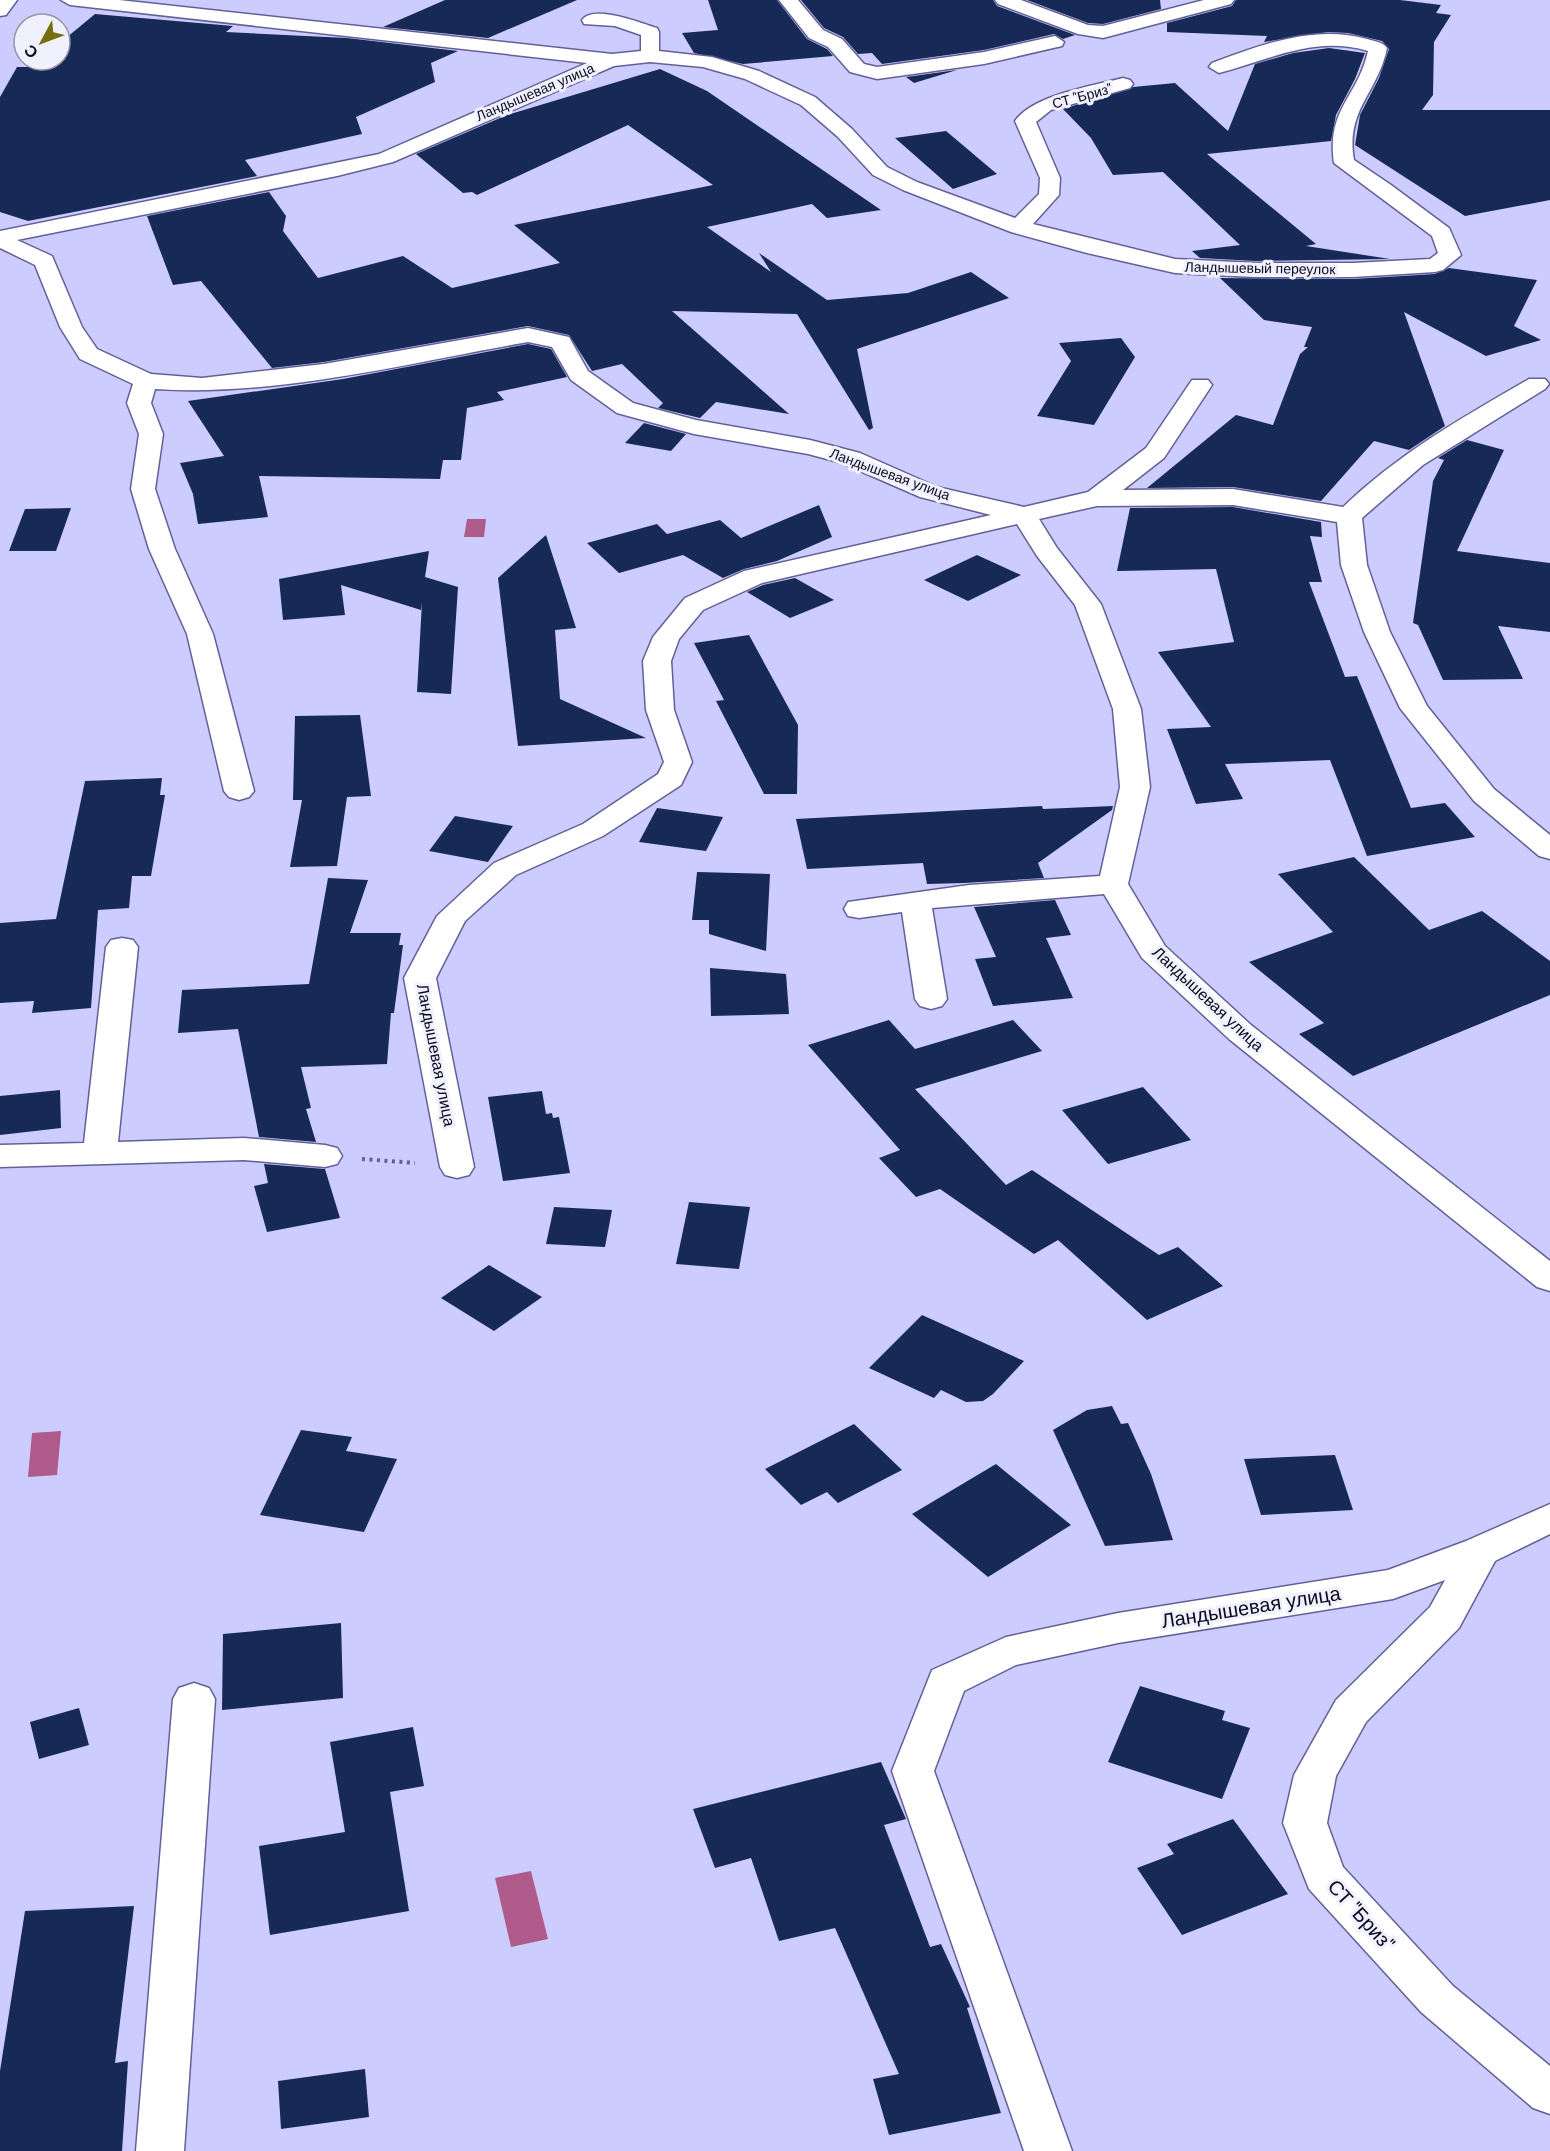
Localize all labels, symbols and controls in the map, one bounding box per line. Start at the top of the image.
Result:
north arrow [12,12,72,72]
text: С [19,40,43,63]
street label: Ландышевая улица [473,59,597,125]
street label: СТ "Бриз" [1050,79,1114,113]
street label: Ландышевый переулок [1184,258,1336,278]
street label: Ландышевая улица [827,444,953,504]
street label: Ландышевая улица [1148,942,1268,1056]
street label: Ландышевая улица [412,982,460,1128]
street label: Ландышевая улица [1159,1580,1343,1634]
street label: СТ "Бриз" [1322,1874,1400,1956]

